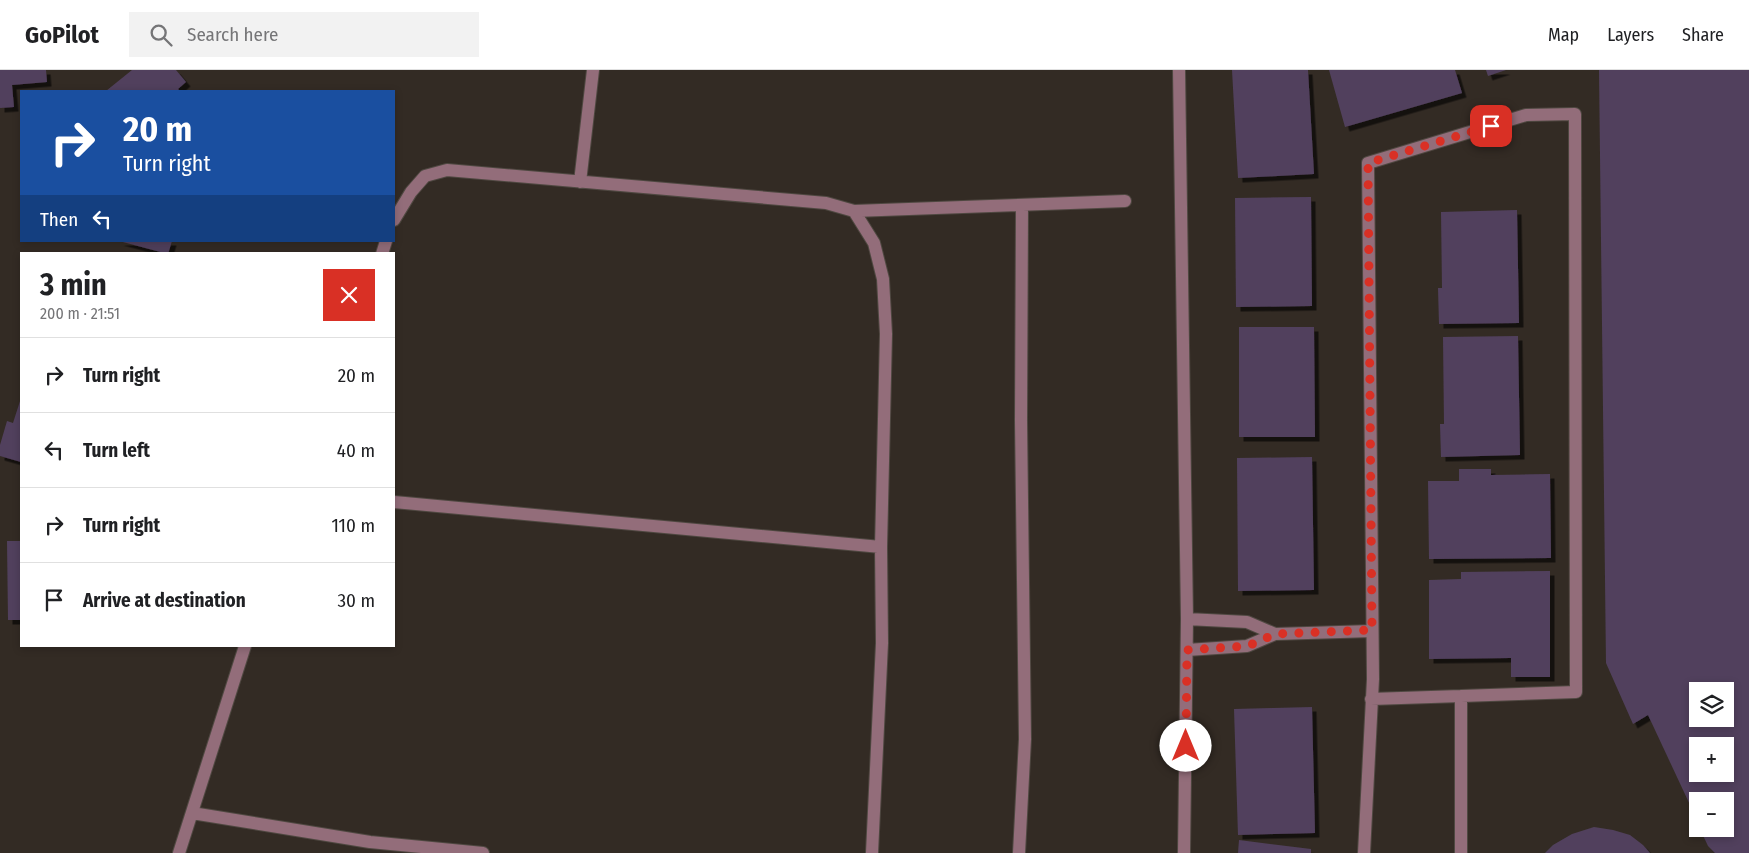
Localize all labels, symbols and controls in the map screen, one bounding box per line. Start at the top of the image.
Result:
search box [129,12,479,57]
text: GoPilot [25,21,99,49]
icon: search [147,21,175,49]
text: Search here [187,23,279,46]
text: Map [1548,24,1579,46]
text: Layers [1607,24,1654,46]
text: Share [1682,24,1724,46]
pin [1470,105,1512,147]
text: 20 m [123,108,192,150]
icon: right [40,110,105,175]
icon: arrive [1477,112,1505,140]
text: Turn right [123,150,211,177]
icon: left [88,205,116,233]
text: Then [40,208,78,231]
text: 3 min [40,267,107,303]
button: close [323,269,375,321]
text: 200 m · 21:51 [40,304,120,323]
icon: right [40,361,68,389]
text: Turn right [83,364,160,387]
text: 20 m [338,364,375,387]
icon: left [40,436,68,464]
text: Turn left [83,439,150,462]
text: 40 m [337,439,375,462]
icon: right [40,511,68,539]
text: Turn right [83,514,160,537]
text: 110 m [331,514,375,537]
icon: arrive [40,586,68,614]
text: Arrive at destination [83,589,246,612]
text: 30 m [337,589,375,612]
map controls [1689,682,1734,837]
button: layers [1689,682,1734,727]
position arrow [1159,719,1211,771]
button: + [1689,737,1734,782]
button: − [1689,792,1734,837]

